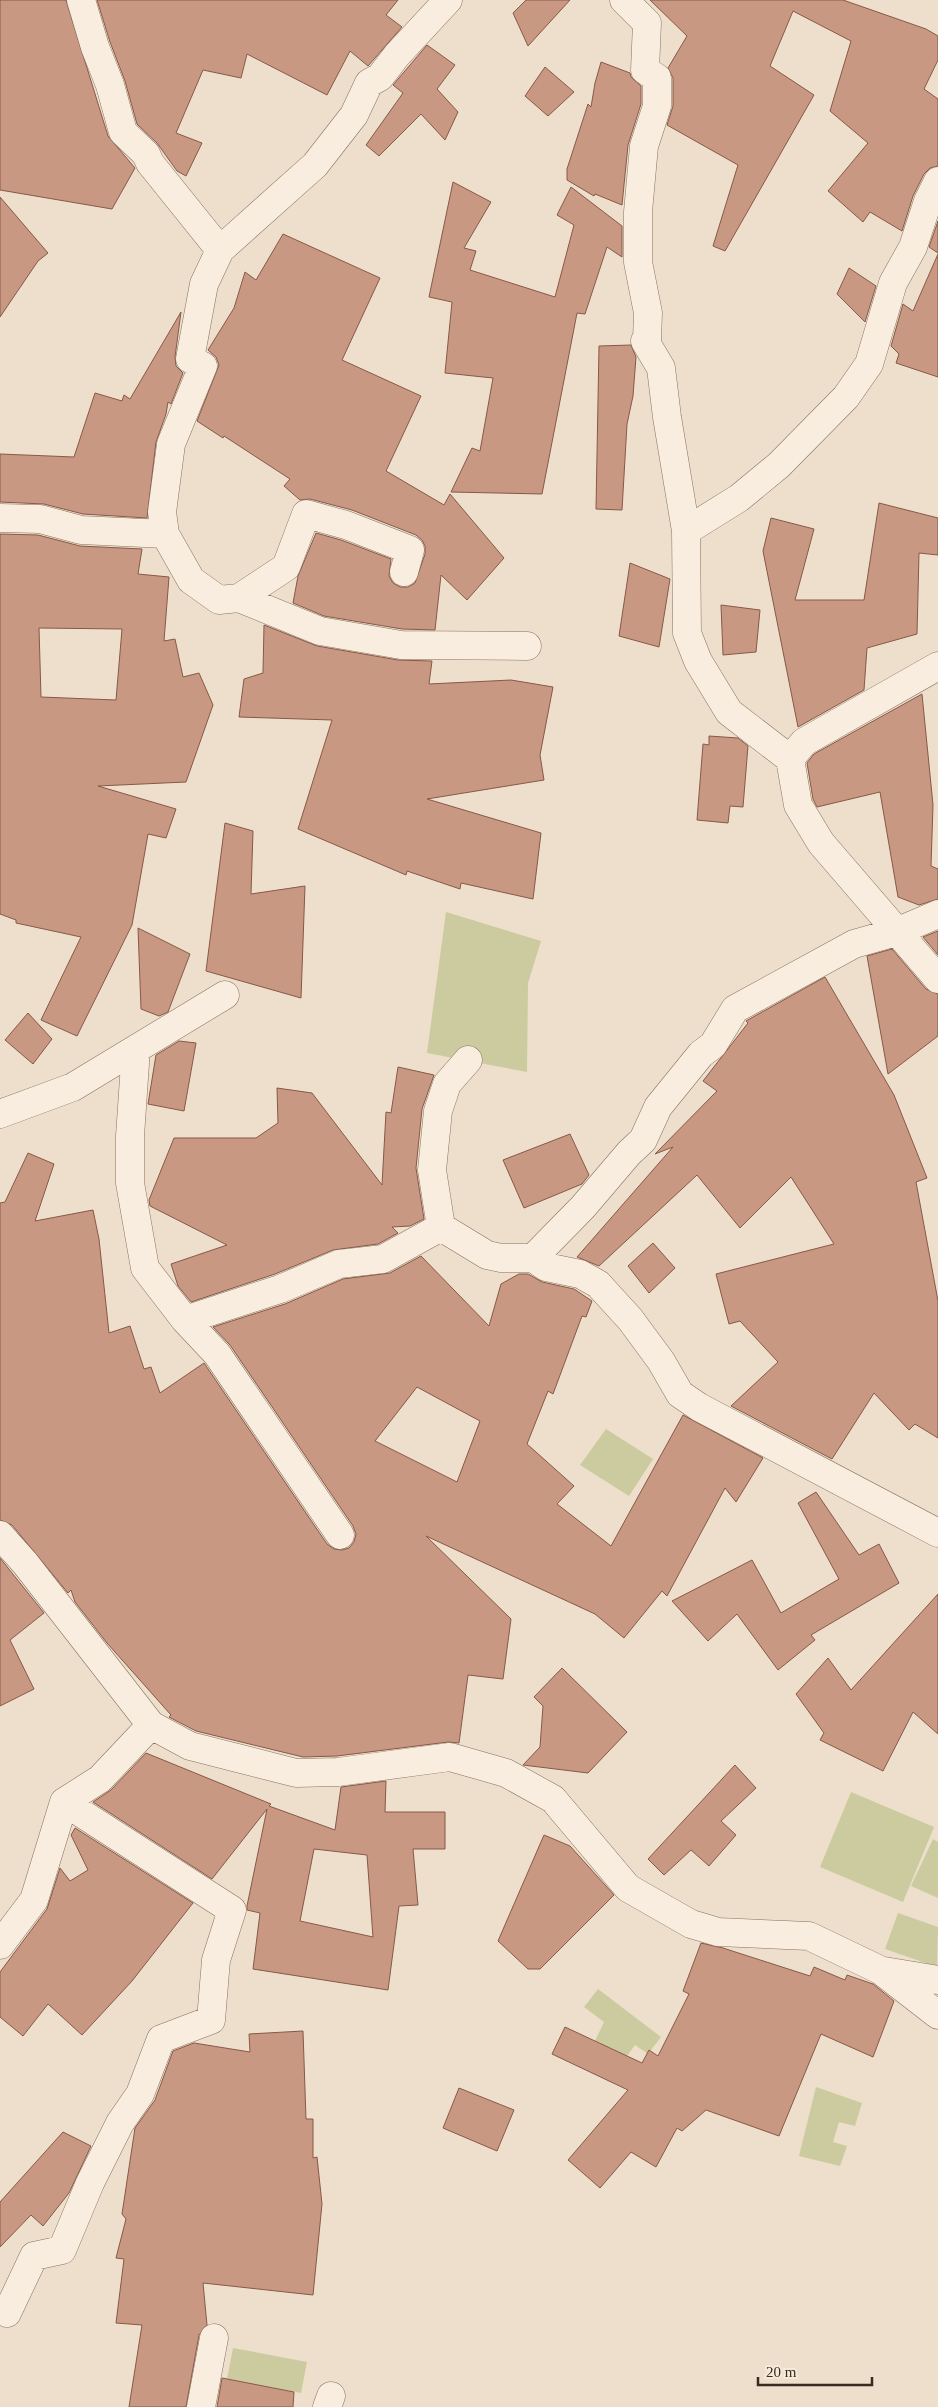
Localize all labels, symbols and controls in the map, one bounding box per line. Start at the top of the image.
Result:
scale bar [758,2354,872,2386]
text: 20 m [766,2364,797,2380]

